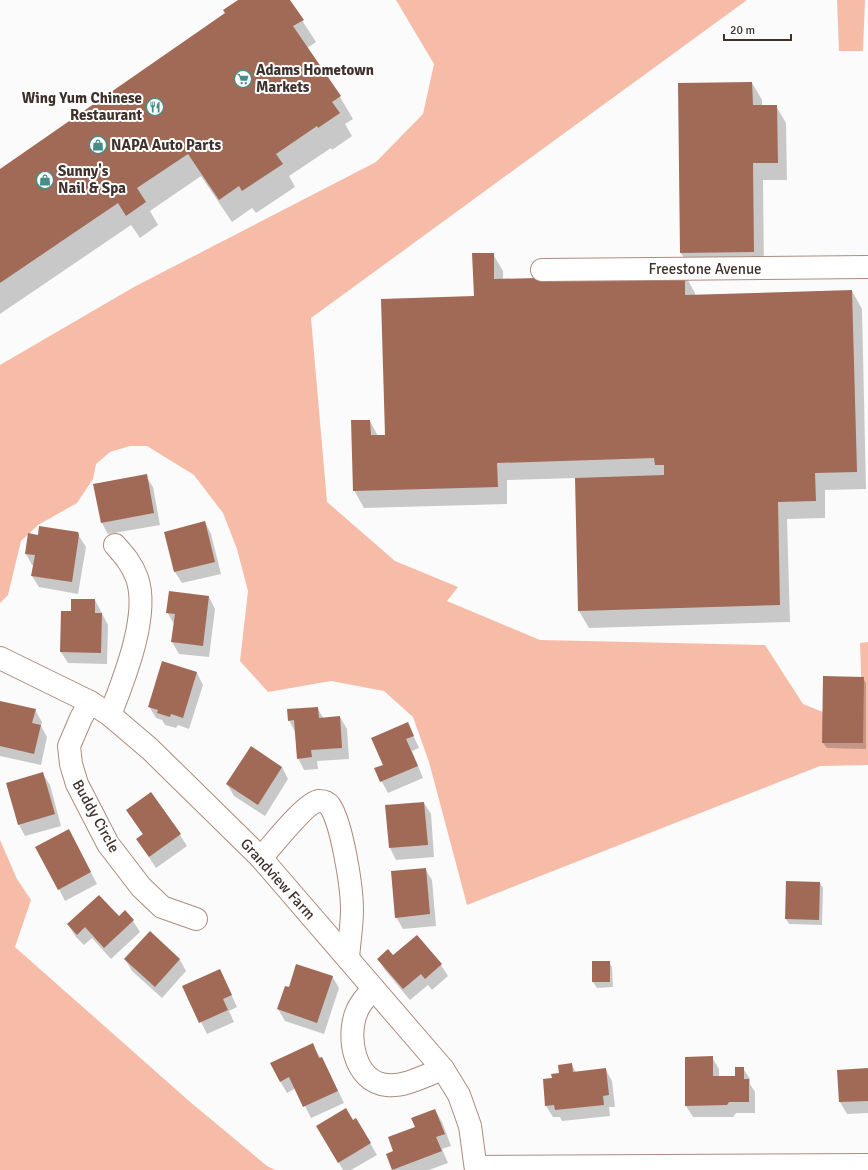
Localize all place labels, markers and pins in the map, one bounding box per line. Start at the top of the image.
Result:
place label: Adams Hometown Markets [256,61,374,96]
supermarket icon: Adams Hometown Markets [233,69,253,89]
place label: Wing Yum Chinese Restaurant [22,89,142,124]
restaurant icon: Wing Yum Chinese Restaurant [145,97,165,117]
shop icon: NAPA Auto Parts [88,135,108,155]
place label: NAPA Auto Parts [111,136,221,154]
place label: Sunny's Nail & Spa [58,162,126,197]
shop icon: Sunny's Nail & Spa [35,170,55,190]

